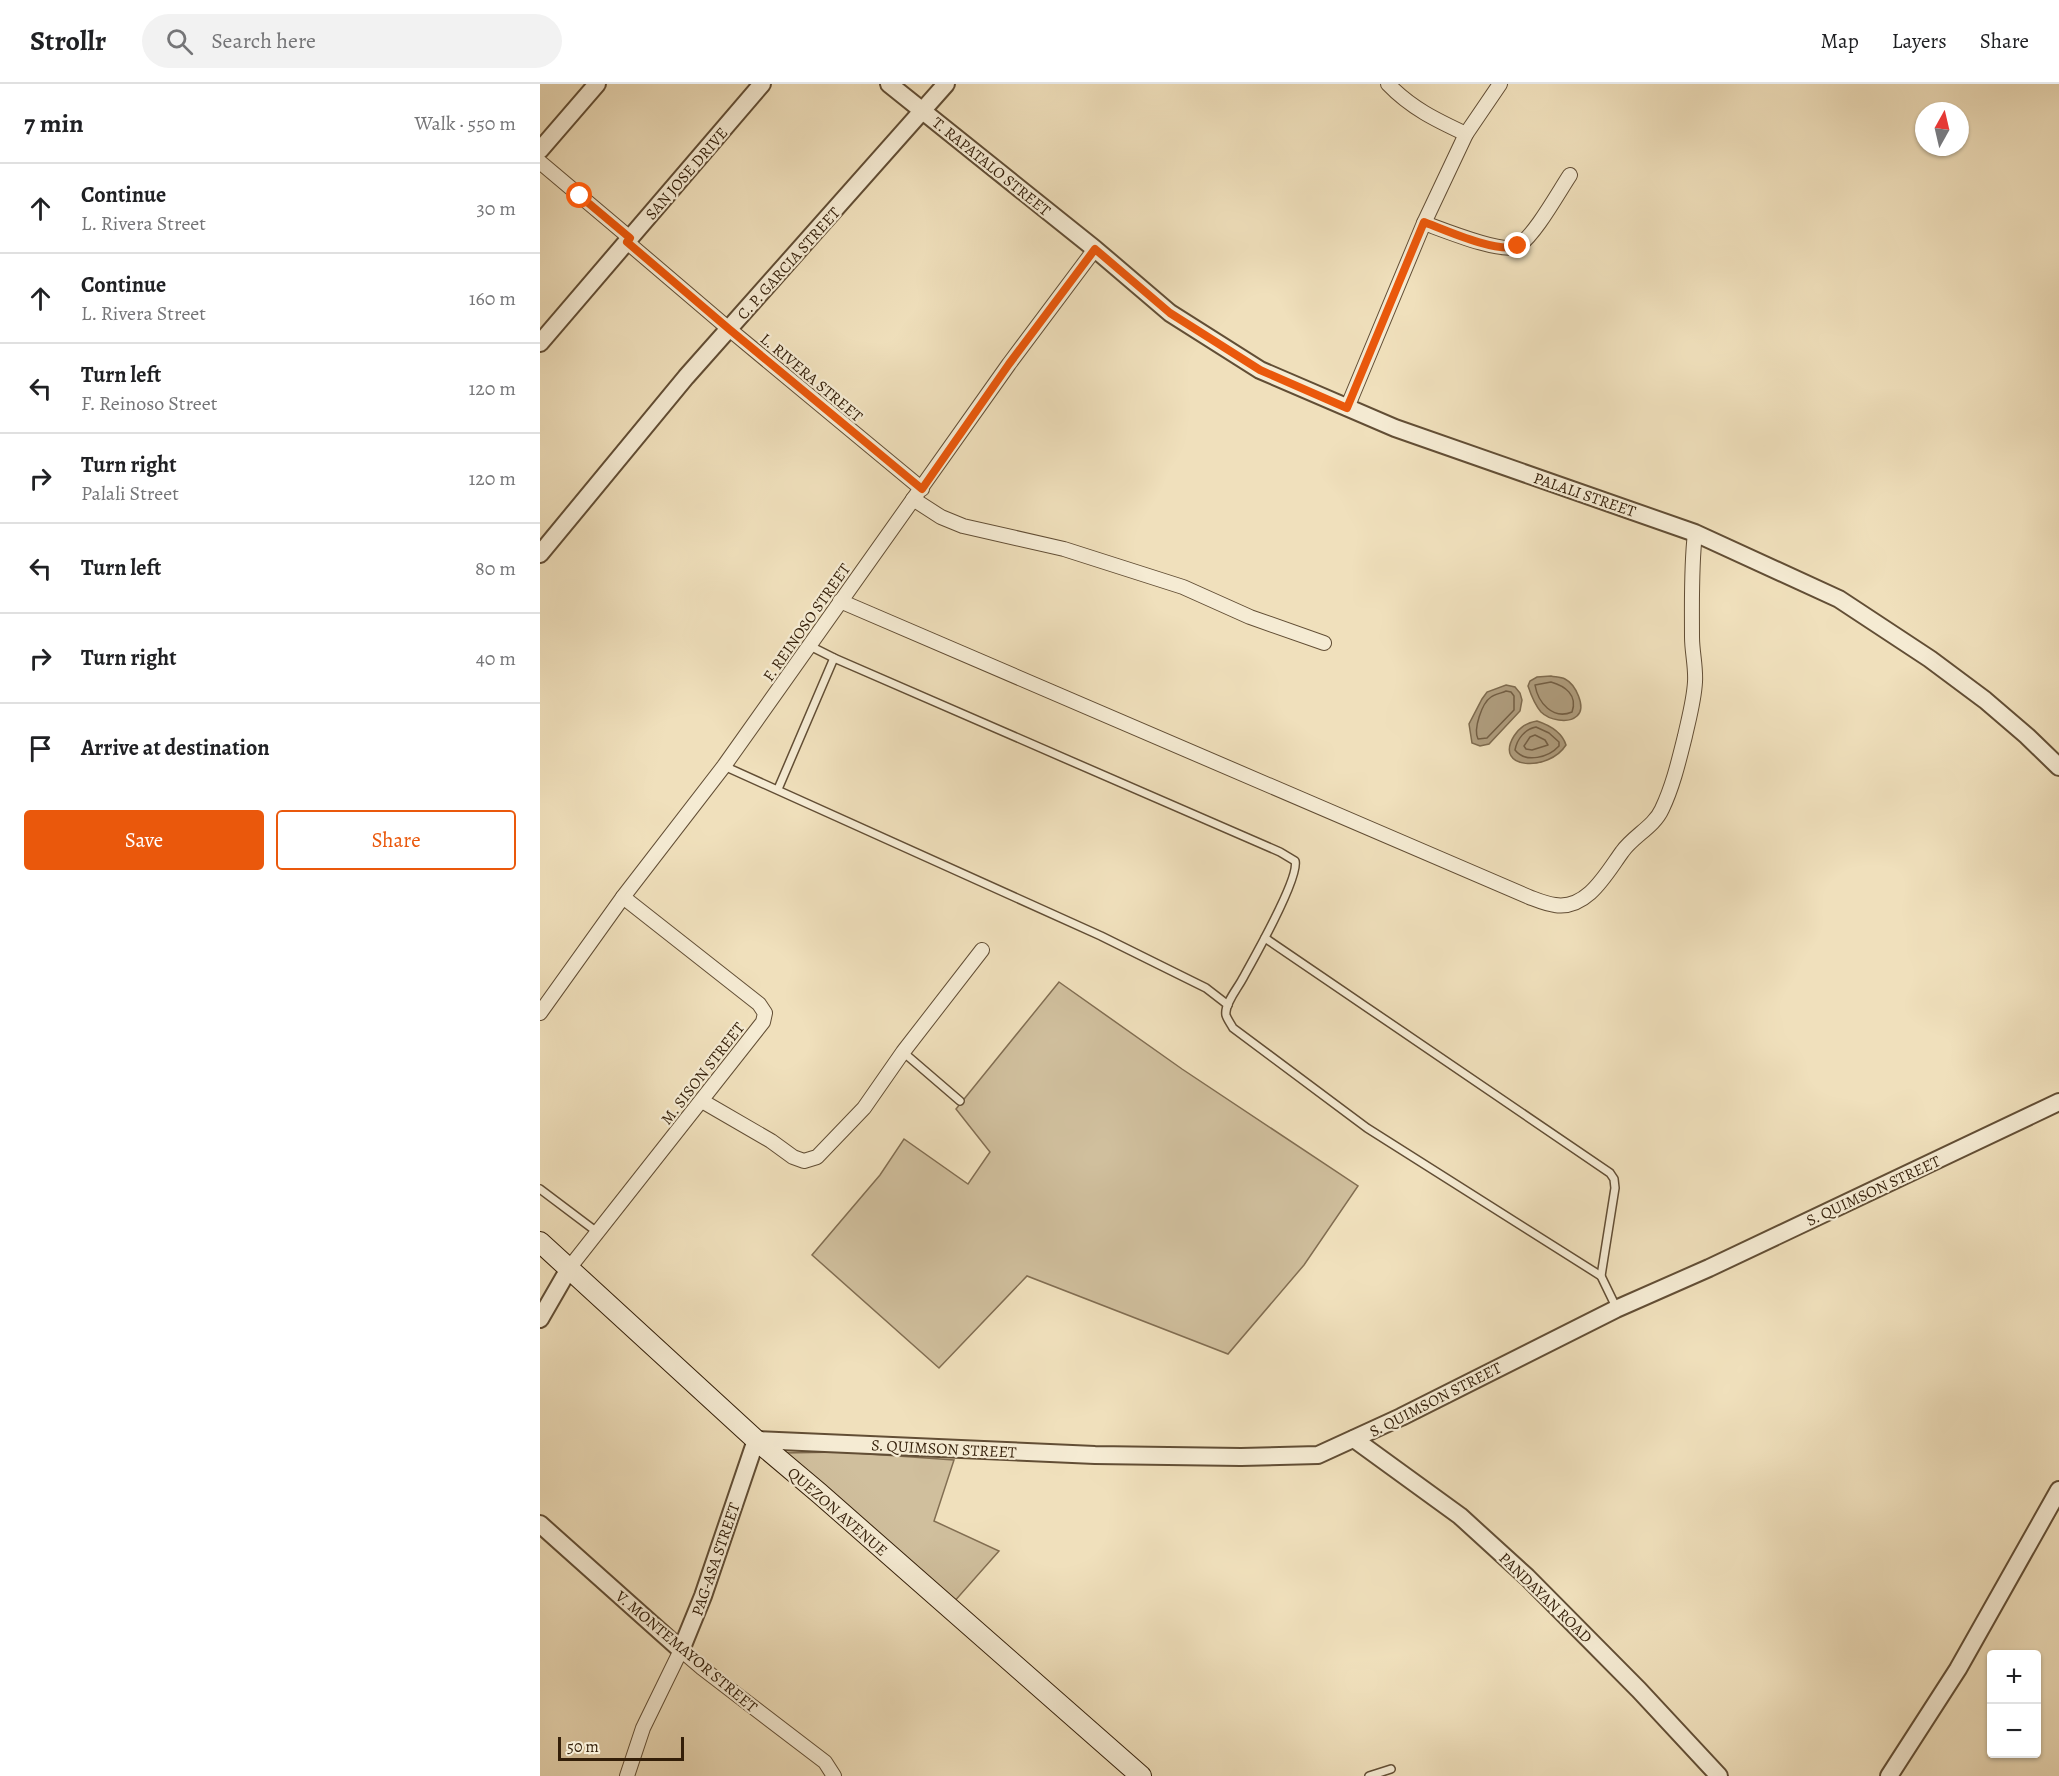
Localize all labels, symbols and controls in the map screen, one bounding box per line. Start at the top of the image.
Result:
search box [142,14,562,68]
text: Strollr [30,22,106,60]
icon: search [163,25,196,58]
text: Search here [211,26,316,56]
text: Map [1820,27,1859,55]
text: Layers [1892,27,1947,55]
text: Share [1980,27,2029,55]
north arrow [1915,102,1969,156]
text: 7 min [24,106,84,141]
text: Walk · 550 m [414,110,516,137]
street label: T. RAPATALO STREET [928,112,1055,222]
street label: SAN JOSE DRIVE [640,123,733,225]
text: Continue [81,180,166,210]
route start [566,182,592,208]
icon: ahead [24,192,57,225]
text: 30 m [476,195,516,222]
street label: C. P. GARCIA STREET [732,202,845,325]
text: L. Rivera Street [81,210,206,237]
route end [1504,232,1530,258]
text: Continue [81,270,166,300]
icon: ahead [24,282,57,315]
text: 160 m [469,285,516,312]
text: L. Rivera Street [81,300,206,327]
street label: L. RIVERA STREET [755,328,867,427]
text: Turn left [81,360,161,390]
icon: left [24,372,57,405]
text: 120 m [468,375,516,402]
text: F. Reinoso Street [81,390,217,417]
text: Turn right [81,450,177,480]
icon: right [24,462,57,495]
text: 120 m [468,465,516,492]
street label: PALALI STREET [1531,467,1639,523]
text: Palali Street [81,480,179,507]
icon: left [24,552,57,585]
text: Turn left [81,553,161,583]
text: 80 m [475,555,516,582]
street label: F. REINOSO STREET [758,559,856,686]
icon: right [24,642,57,675]
text: Turn right [81,643,177,673]
text: 40 m [476,645,516,672]
icon: arrive [24,732,57,765]
text: Arrive at destination [81,733,270,763]
button: Save [24,810,264,870]
button: Share [276,810,516,870]
street label: M. SISON STREET [656,1018,750,1129]
street label: S. QUIMSON STREET [1803,1150,1944,1232]
street label: S. QUIMSON STREET [1366,1357,1505,1443]
street label: S. QUIMSON STREET [871,1434,1017,1464]
street label: QUEZON AVENUE [783,1462,892,1561]
street label: PAG-ASA STREET [686,1499,746,1619]
street label: PANDAYAN ROAD [1494,1547,1597,1648]
street label: V. MONTEMAYOR STREET [610,1585,762,1718]
map controls [1987,1650,2041,1758]
button: + [1987,1650,2041,1704]
button: − [1987,1704,2041,1758]
scale bar [558,1734,684,1762]
text: 50 m [567,1736,599,1758]

